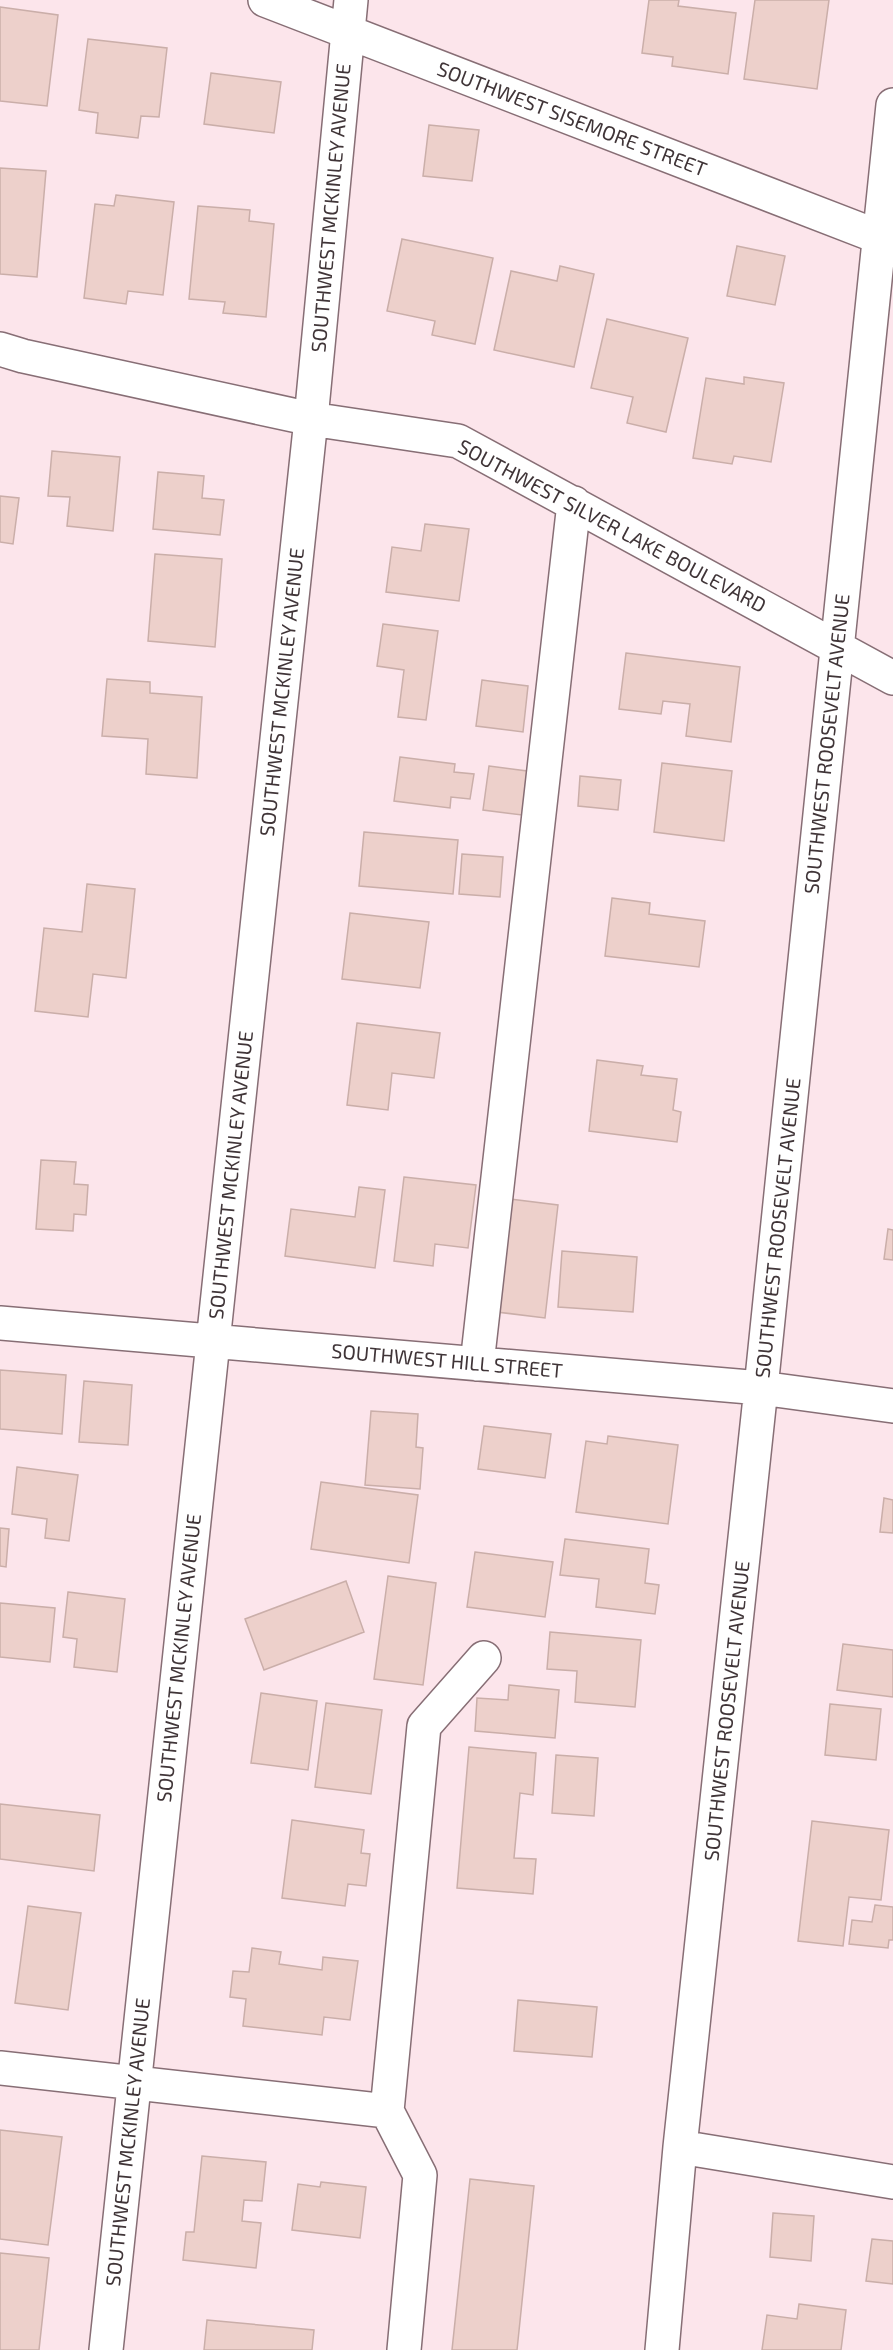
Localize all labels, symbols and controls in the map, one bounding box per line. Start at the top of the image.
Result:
street label: SOUTHWEST SISEMORE STREET [434,55,711,181]
street label: SOUTHWEST MCKINLEY AVENUE [305,62,355,353]
street label: SOUTHWEST SILVER LAKE BOULEVARD [454,433,771,617]
street label: SOUTHWEST MCKINLEY AVENUE [254,546,308,837]
street label: SOUTHWEST ROOSEVELT AVENUE [798,593,854,895]
street label: SOUTHWEST MCKINLEY AVENUE [203,1029,257,1320]
street label: SOUTHWEST ROOSEVELT AVENUE [749,1077,805,1379]
street label: SOUTHWEST HILL STREET [330,1338,564,1382]
street label: SOUTHWEST MCKINLEY AVENUE [151,1512,205,1803]
street label: SOUTHWEST ROOSEVELT AVENUE [698,1560,754,1862]
street label: SOUTHWEST MCKINLEY AVENUE [100,1996,154,2287]

